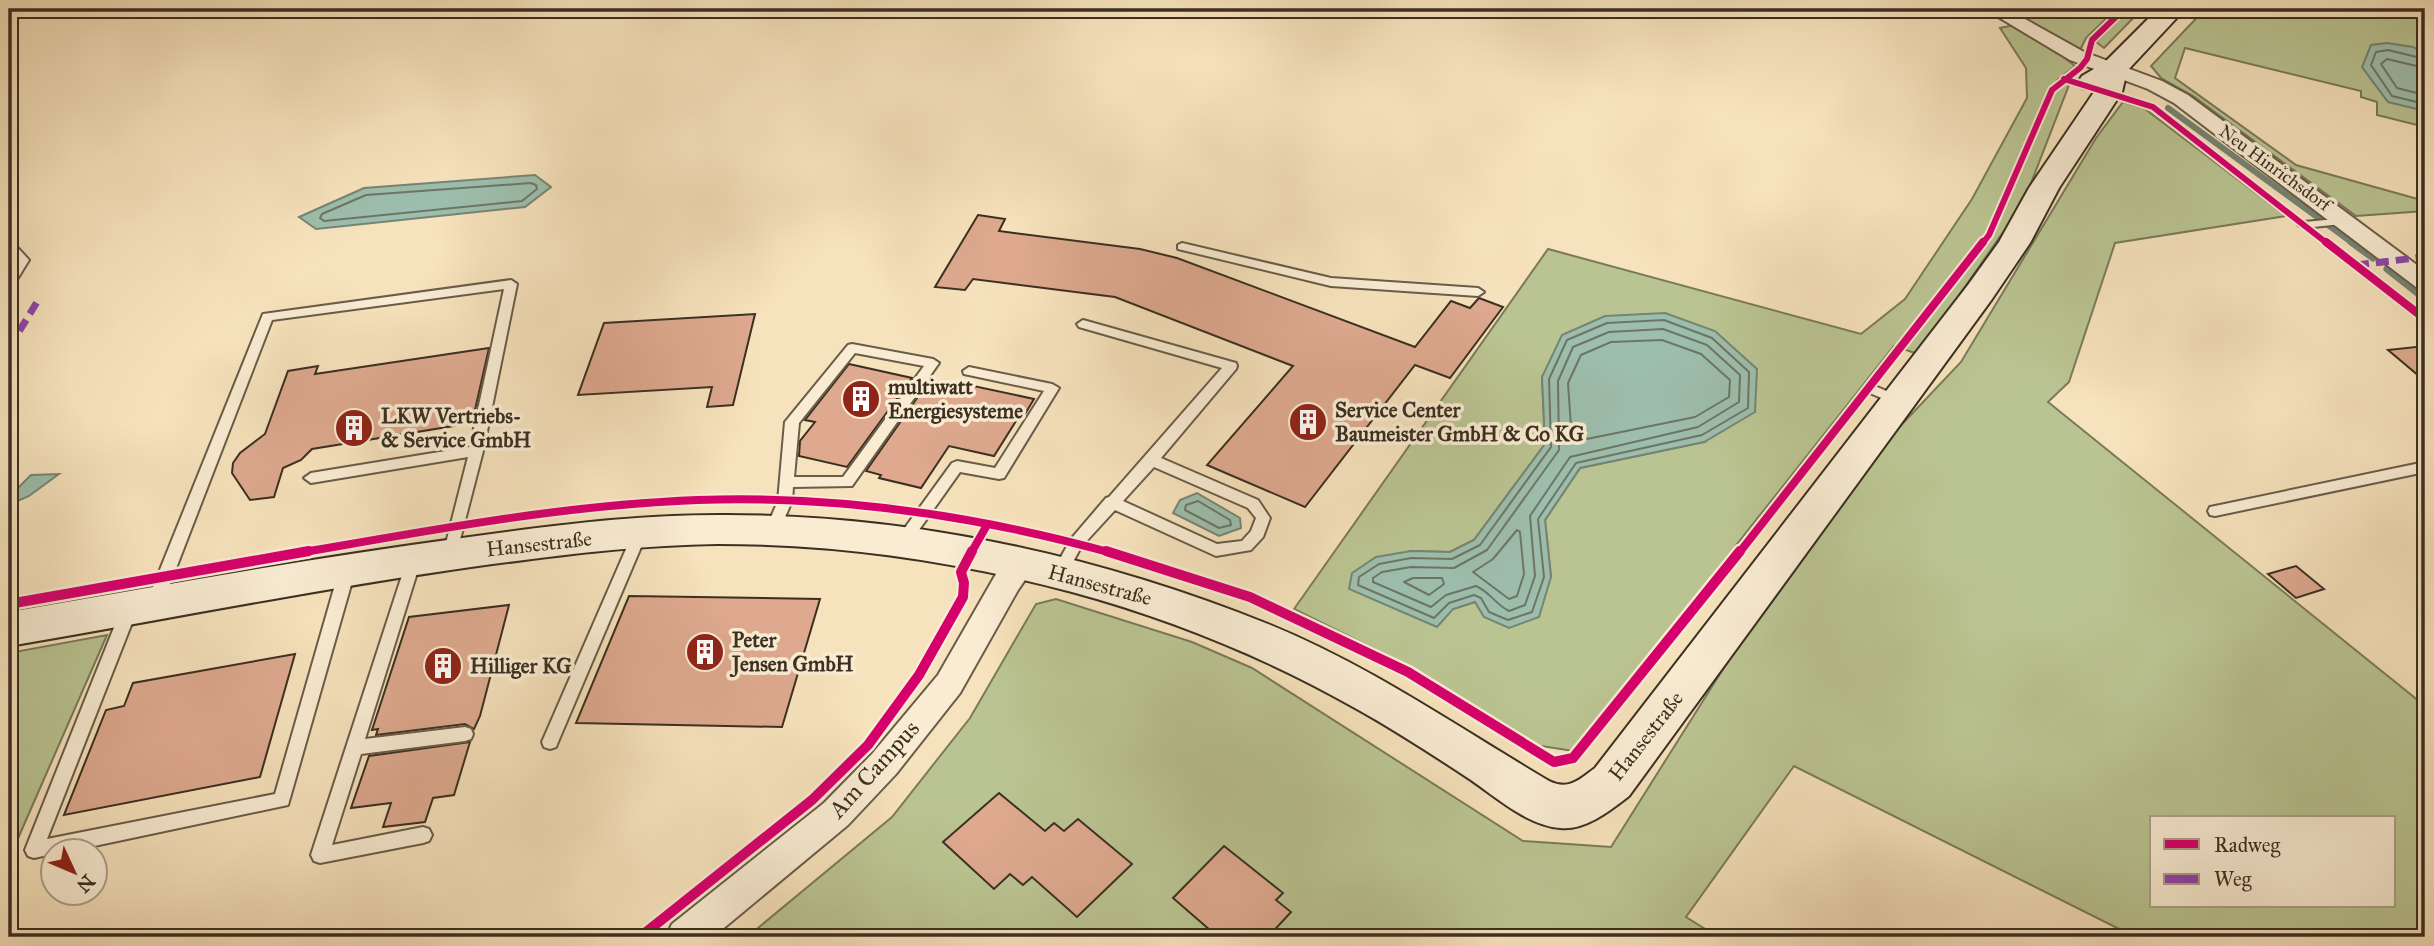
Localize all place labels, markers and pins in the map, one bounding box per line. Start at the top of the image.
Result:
place label: multiwatt Energiesysteme [887,374,1023,424]
building icon: multiwatt Energiesysteme [840,378,882,420]
place label: Service Center Baumeister GmbH & Co KG [1335,397,1585,447]
building icon: Service Center Baumeister GmbH & Co KG [1287,401,1329,443]
place label: LKW Vertriebs- & Service GmbH [381,403,531,453]
building icon: LKW Vertriebs- & Service GmbH [333,407,375,449]
place label: Peter Jensen GmbH [729,627,853,678]
building icon: Peter Jensen GmbH [684,631,726,673]
building icon: Hilliger KG [422,645,464,687]
place label: Hilliger KG [470,653,572,679]

